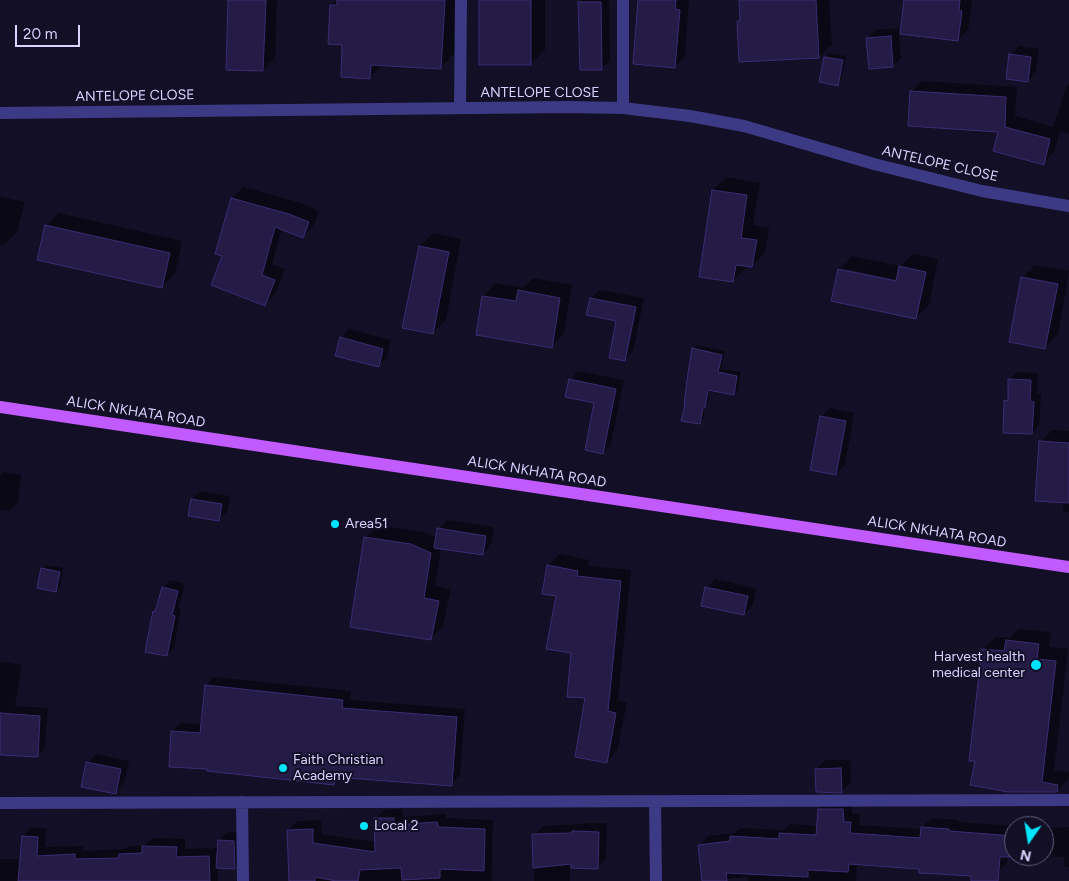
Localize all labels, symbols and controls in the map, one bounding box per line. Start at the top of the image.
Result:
scale bar [18,15,82,47]
text: 20 m [23,25,57,43]
street label: ANTELOPE CLOSE [481,85,599,101]
street label: ANTELOPE CLOSE [75,87,195,105]
street label: ANTELOPE CLOSE [880,142,1000,186]
street label: ALICK NKHATA ROAD [65,393,207,431]
street label: ALICK NKHATA ROAD [466,453,608,491]
street label: ALICK NKHATA ROAD [866,513,1008,551]
place label: Area51 [345,516,388,532]
marker: Area51 [329,518,341,530]
place label: Harvest health medical center [932,649,1025,682]
marker: Harvest health medical center [1029,658,1043,672]
place label: Faith Christian Academy [293,752,383,784]
marker: Faith Christian Academy [277,762,289,774]
north arrow [1004,816,1054,866]
place label: Local 2 [374,818,418,834]
marker: Local 2 [358,820,370,832]
text: N [1019,846,1033,865]

